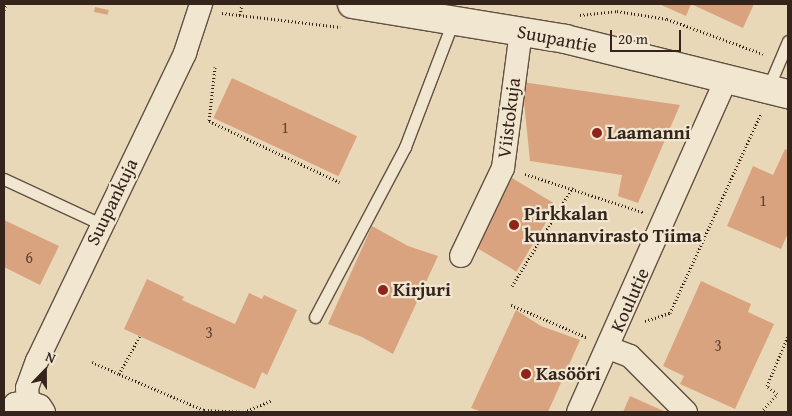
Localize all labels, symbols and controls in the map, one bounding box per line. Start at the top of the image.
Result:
street label: Suupantie [515,20,599,58]
scale bar [612,20,683,52]
text: 20 m [618,28,648,49]
street label: Viistokuja [493,76,525,160]
house number: 1 [281,117,289,137]
place label: Laamanni [607,122,691,144]
marker: Laamanni [591,127,603,139]
street label: Suupankuja [81,155,143,249]
house number: 1 [759,190,767,210]
place label: Pirkkalan kunnanvirasto Tiima [524,203,702,247]
marker: Pirkkalan kunnanvirasto Tiima [508,219,520,231]
house number: 6 [25,247,33,267]
street label: Koulutie [606,264,654,336]
place label: Kirjuri [393,279,451,301]
marker: Kirjuri [377,284,389,296]
house number: 3 [205,322,213,342]
house number: 3 [714,335,722,355]
north arrow [20,346,70,396]
text: N [43,346,59,368]
place label: Kasööri [536,363,601,385]
marker: Kasööri [520,368,532,380]

